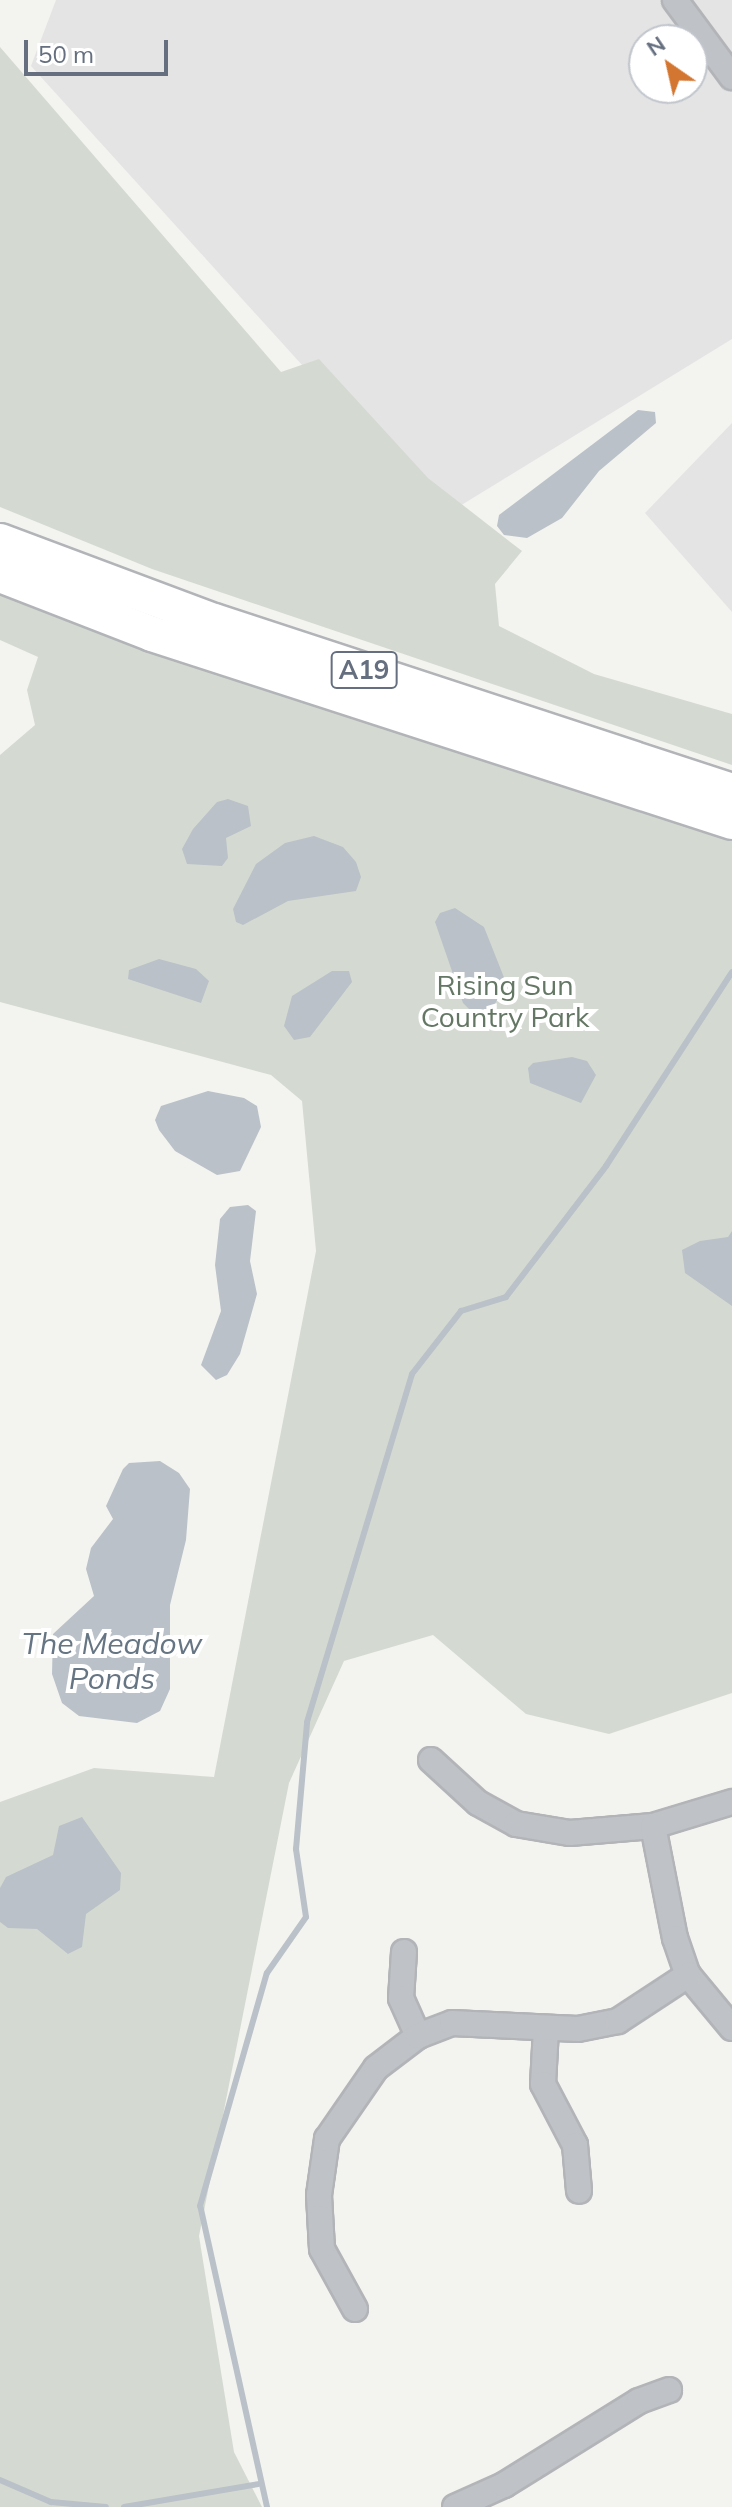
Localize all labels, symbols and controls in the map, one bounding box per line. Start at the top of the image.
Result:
scale bar [28,24,172,74]
north arrow [628,24,708,104]
text: N [641,30,670,62]
text: 50 m [38,39,94,69]
road number: A19 [330,648,398,692]
park label: Rising Sun Country Park [421,968,589,1034]
water label: The Meadow Ponds [22,1625,202,1696]

